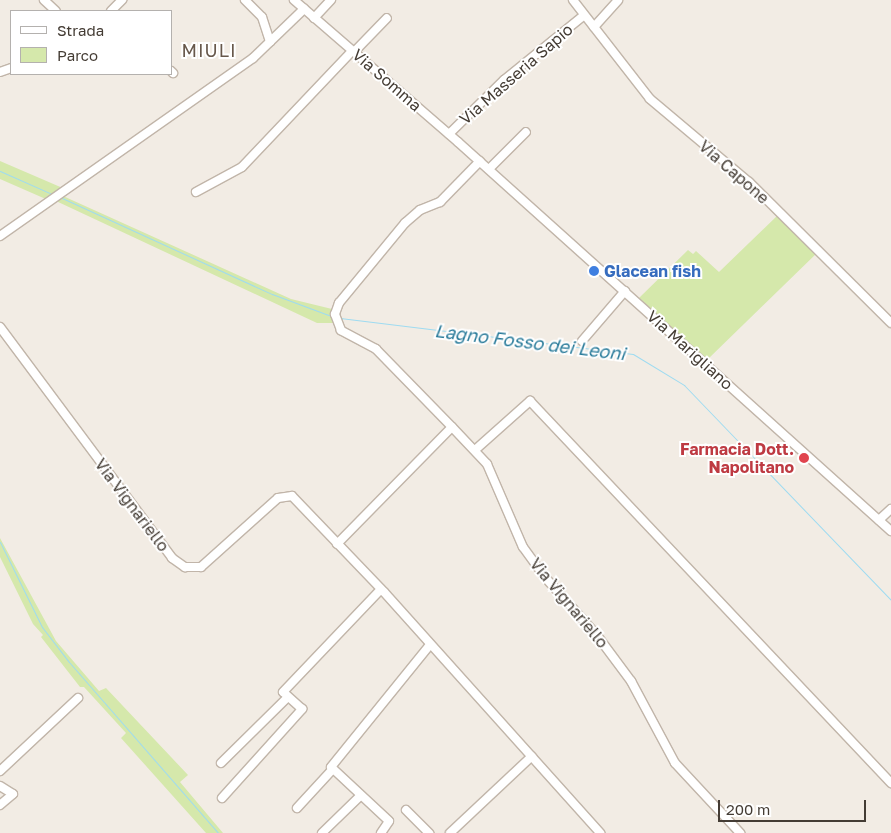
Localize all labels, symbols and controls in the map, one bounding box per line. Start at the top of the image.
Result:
legend [10,10,172,75]
street label: Via Masseria Sapio [455,20,577,128]
text: Strada [57,21,104,39]
district label: MIULI [181,39,237,61]
street label: Via Somma [349,45,425,115]
text: Parco [57,46,98,64]
street label: Via Capone [695,136,773,208]
place label: Glacean fish [604,261,701,281]
marker: Glacean fish [588,265,600,277]
street label: Via Marigliano [643,306,737,394]
water label: Lagno Fosso dei Leoni [433,320,627,364]
place label: Farmacia Dott. Napolitano [680,439,794,477]
marker: Farmacia Dott. Napolitano [798,452,810,464]
street label: Via Vignariello [91,455,173,555]
street label: Via Vignariello [526,554,612,652]
scale bar [721,790,868,822]
text: 200 m [726,800,770,818]

